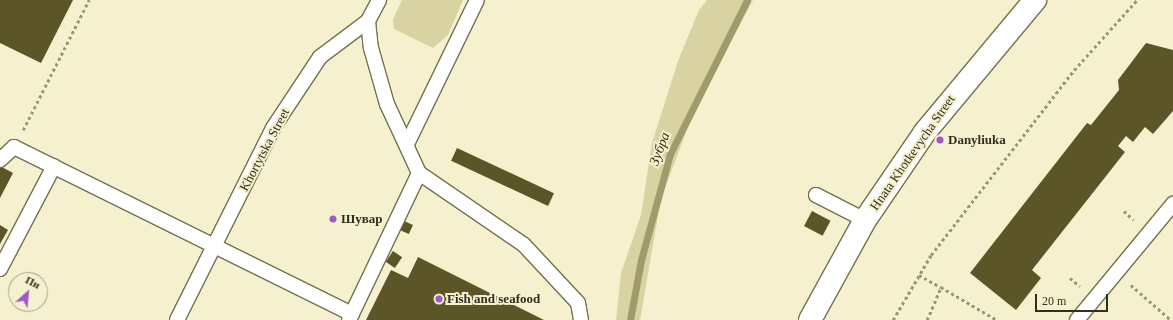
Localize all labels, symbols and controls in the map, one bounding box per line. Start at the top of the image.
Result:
street label: Hnata Khotkevycha Street [867,92,959,214]
street label: Khortytska Street [237,106,293,194]
water label: Зубра [646,130,674,168]
place label: Danyliuka [948,132,1006,148]
marker: Danyliuka [935,135,945,145]
place label: Шувар [341,211,383,227]
marker: Шувар [328,214,338,224]
north arrow [8,272,48,312]
text: Пн [24,273,42,291]
scale bar [1037,286,1110,312]
place label: Fish and seafood [447,291,540,307]
marker: Fish and seafood [434,294,444,304]
text: 20 m [1042,294,1066,308]

